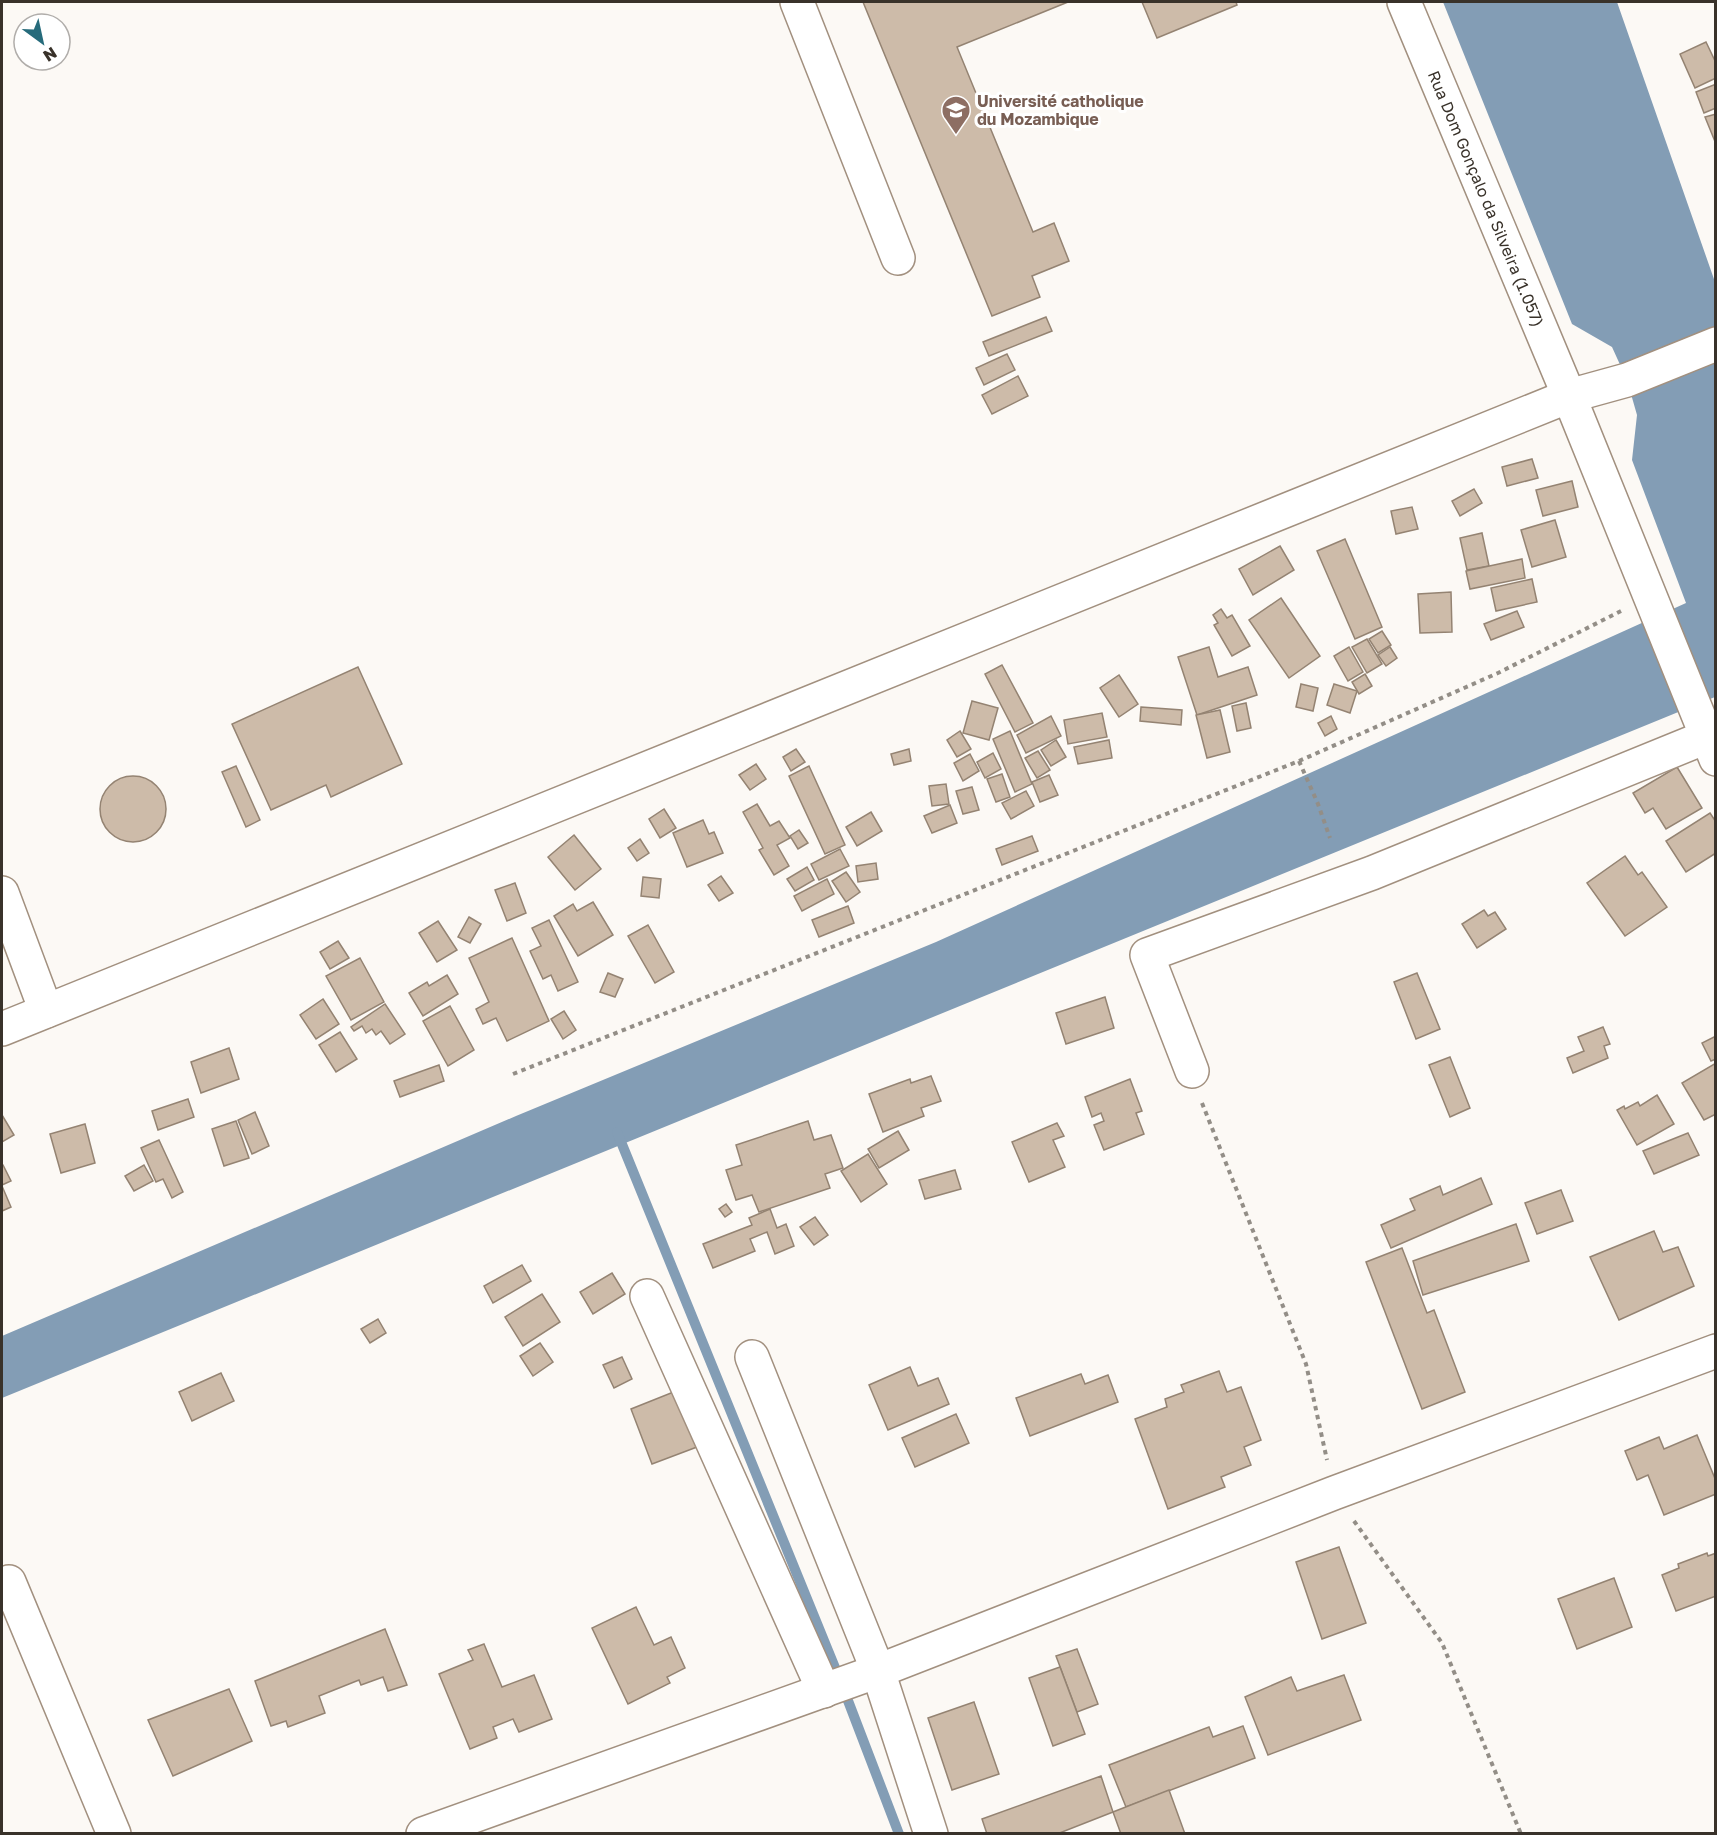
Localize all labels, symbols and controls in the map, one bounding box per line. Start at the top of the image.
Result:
north arrow [12,12,72,72]
text: N [40,43,61,66]
street label: Rua Dom Gonçalo da Silveira (1.057) [1424,68,1549,329]
place label: Université catholique du Mozambique [977,91,1144,129]
school or university icon: Université catholique du Mozambique [940,94,972,136]

